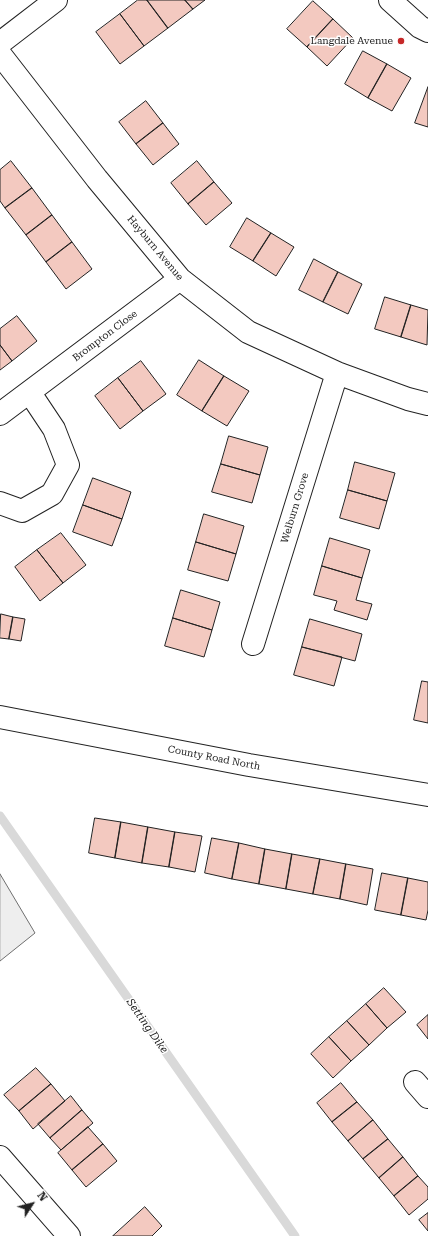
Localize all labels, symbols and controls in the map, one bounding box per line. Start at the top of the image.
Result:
place label: Langdale Avenue [311,35,393,47]
marker: Langdale Avenue [396,36,406,46]
street label: Hayburn Avenue [124,213,186,283]
street label: Brompton Close [70,308,140,364]
street label: Welburn Grove [279,471,311,545]
street label: County Road North [167,743,261,773]
water label: Setting Dike [123,996,171,1056]
north arrow [12,1184,52,1224]
text: N [34,1189,50,1204]

